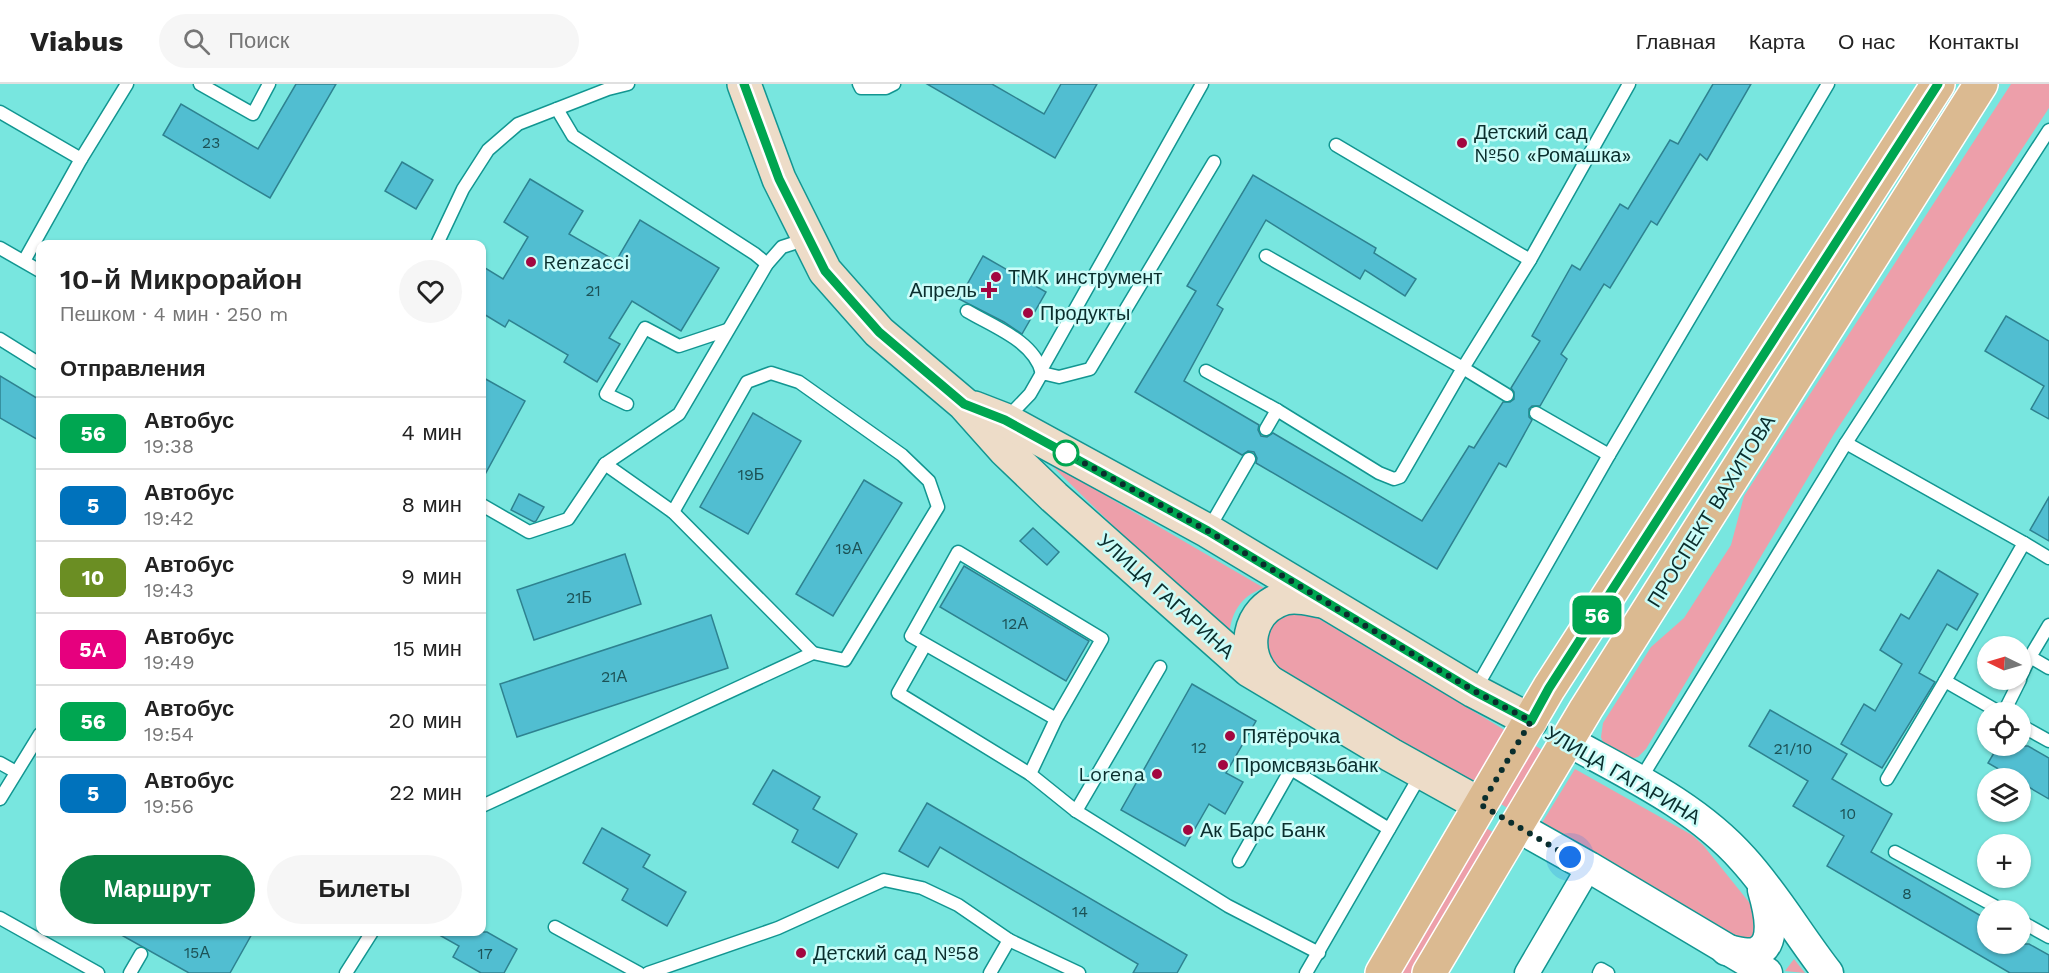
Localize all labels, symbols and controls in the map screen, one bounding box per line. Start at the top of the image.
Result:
search box [159,14,579,68]
text: Viabus [30,25,123,58]
icon: search [180,25,213,58]
text: Поиск [228,28,289,53]
text: Главная [1636,29,1716,54]
text: Карта [1749,29,1805,54]
text: О нас [1838,29,1895,54]
text: Контакты [1928,29,2019,54]
place label: Детский сад №50 «Ромашка» [1474,120,1631,167]
house number: 23 [202,133,220,152]
marker: Детский сад №50 «Ромашка» [1455,136,1469,150]
place label: Renzacci [543,250,630,274]
marker: Renzacci [524,255,538,269]
button: heart [399,260,462,323]
text: 10-й Микрорайон [60,263,303,296]
place label: ТМК инструмент [1008,265,1162,289]
marker: ТМК инструмент [989,270,1003,284]
place label: Апрель [909,278,977,302]
house number: 21 [585,281,601,300]
marker: Апрель [982,283,996,297]
place label: Продукты [1040,301,1130,325]
text: Пешком · 4 мин · 250 m [60,302,288,326]
marker: Продукты [1021,306,1035,320]
text: Отправления [60,356,206,381]
text: Автобус [144,408,234,433]
street label: ПРОСПЕКТ ВАХИТОВА [1642,410,1780,612]
text: 4 мин [401,420,462,445]
text: 56 [80,421,106,446]
text: 19:38 [144,434,194,458]
unlabelled marker [1053,440,1079,466]
house number: 19Б [738,465,764,484]
text: Автобус [144,480,234,505]
text: 8 мин [401,492,462,517]
text: 5 [87,493,99,518]
text: 19:42 [144,506,194,530]
street label: УЛИЦА ГАГАРИНА [1093,528,1240,664]
house number: 19А [836,539,863,558]
text: Автобус [144,552,234,577]
text: 9 мин [401,564,462,589]
text: 10 [82,565,104,590]
text: 19:43 [144,578,194,602]
house number: 21Б [566,588,592,607]
line badge: 56 [1570,596,1624,634]
text: 56 [1584,603,1610,628]
house number: 12А [1002,614,1028,633]
text: Автобус [144,624,234,649]
text: 15 мин [394,636,462,661]
north arrow [1977,636,2031,690]
map controls [1977,636,2031,954]
text: 5А [79,637,107,662]
text: 19:49 [144,650,195,674]
house number: 21А [601,667,627,686]
text: Автобус [144,696,234,721]
button: locate [1977,702,2031,756]
text: 20 мин [388,708,462,733]
text: 56 [80,709,106,734]
street label: УЛИЦА ГАГАРИНА [1541,721,1706,830]
text: 19:54 [144,722,194,746]
place label: Пятёрочка [1242,724,1341,748]
marker: Пятёрочка [1223,729,1237,743]
house number: 12 [1191,738,1207,757]
house number: 21/10 [1774,739,1812,758]
place label: Промсвязьбанк [1235,753,1378,777]
marker: Промсвязьбанк [1216,758,1230,772]
place label: Lorena [1078,762,1145,786]
marker: Lorena [1150,767,1164,781]
text: Автобус [144,768,234,793]
button: layers [1977,768,2031,822]
text: 22 мин [389,780,462,805]
text: 5 [87,781,99,806]
text: 19:56 [144,794,194,818]
house number: 10 [1840,804,1856,823]
place label: Ак Барс Банк [1200,818,1325,842]
marker: Ак Барс Банк [1181,823,1195,837]
button: + [1977,834,2031,888]
your location [1555,842,1585,872]
button: Маршрут [60,855,255,924]
button: Билеты [267,855,462,924]
house number: 8 [1902,884,1912,903]
button: − [1977,900,2031,954]
house number: 14 [1072,902,1088,921]
place label: Детский сад №58 [813,941,979,965]
house number: 15А [184,943,210,962]
house number: 17 [477,944,493,963]
marker: Детский сад №58 [794,946,808,960]

